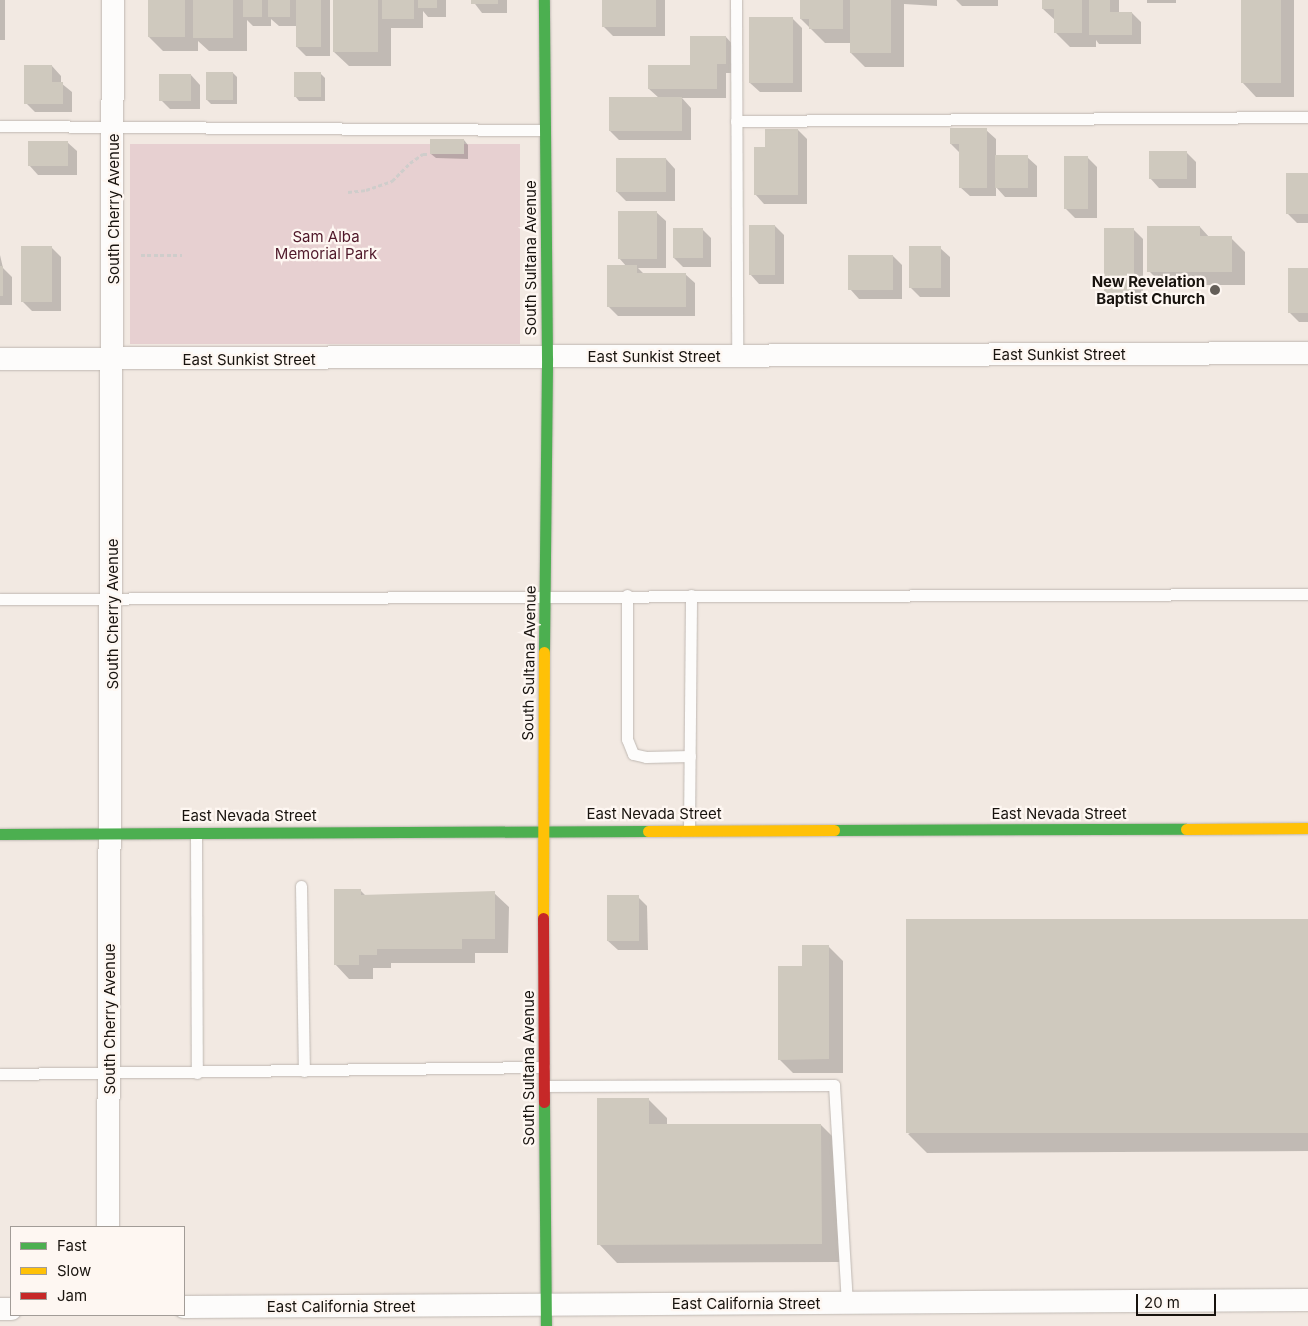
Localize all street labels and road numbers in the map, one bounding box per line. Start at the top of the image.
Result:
street label: South Cherry Avenue [105,133,123,285]
street label: South Sultana Avenue [522,180,540,336]
street label: East Sunkist Street [992,346,1126,364]
street label: East Sunkist Street [587,348,721,366]
street label: East Sunkist Street [182,351,316,369]
street label: South Cherry Avenue [104,538,122,690]
street label: South Sultana Avenue [519,585,539,741]
street label: East Nevada Street [586,805,722,823]
street label: East Nevada Street [991,805,1127,823]
street label: East Nevada Street [181,807,317,825]
street label: South Cherry Avenue [101,943,119,1095]
street label: South Sultana Avenue [520,990,538,1146]
street label: East California Street [672,1295,820,1313]
street label: East California Street [267,1298,415,1316]

